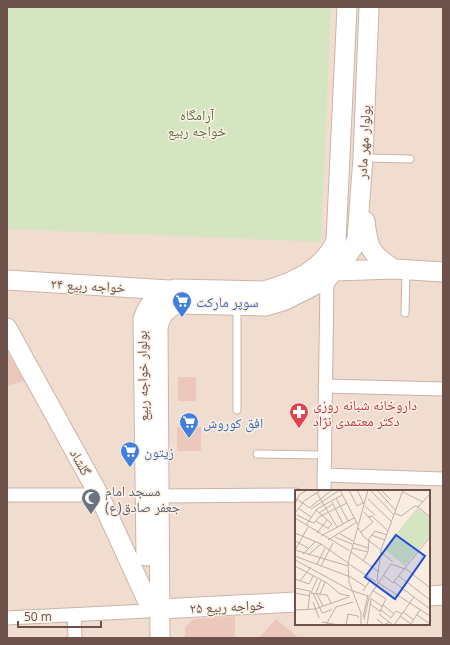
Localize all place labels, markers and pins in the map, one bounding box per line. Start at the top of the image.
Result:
supermarket icon: سوپر مارکت [171,290,193,318]
place label: سوپر مارکت [196,292,258,311]
place label: داروخانه شبانه روزی دکتر معتمدی نژاد [313,395,417,430]
pharmacy icon: داروخانه شبانه روزی دکتر معتمدی نژاد [288,401,310,429]
supermarket icon: افق کوروش [178,411,200,439]
place label: افق کوروش [203,413,263,433]
supermarket icon: زیتون [119,440,141,468]
place label: زیتون [144,442,174,461]
place label: مسجد امام جعفر صادق(ع) [105,481,181,517]
mosque icon: مسجد امام جعفر صادق(ع) [80,487,102,515]

